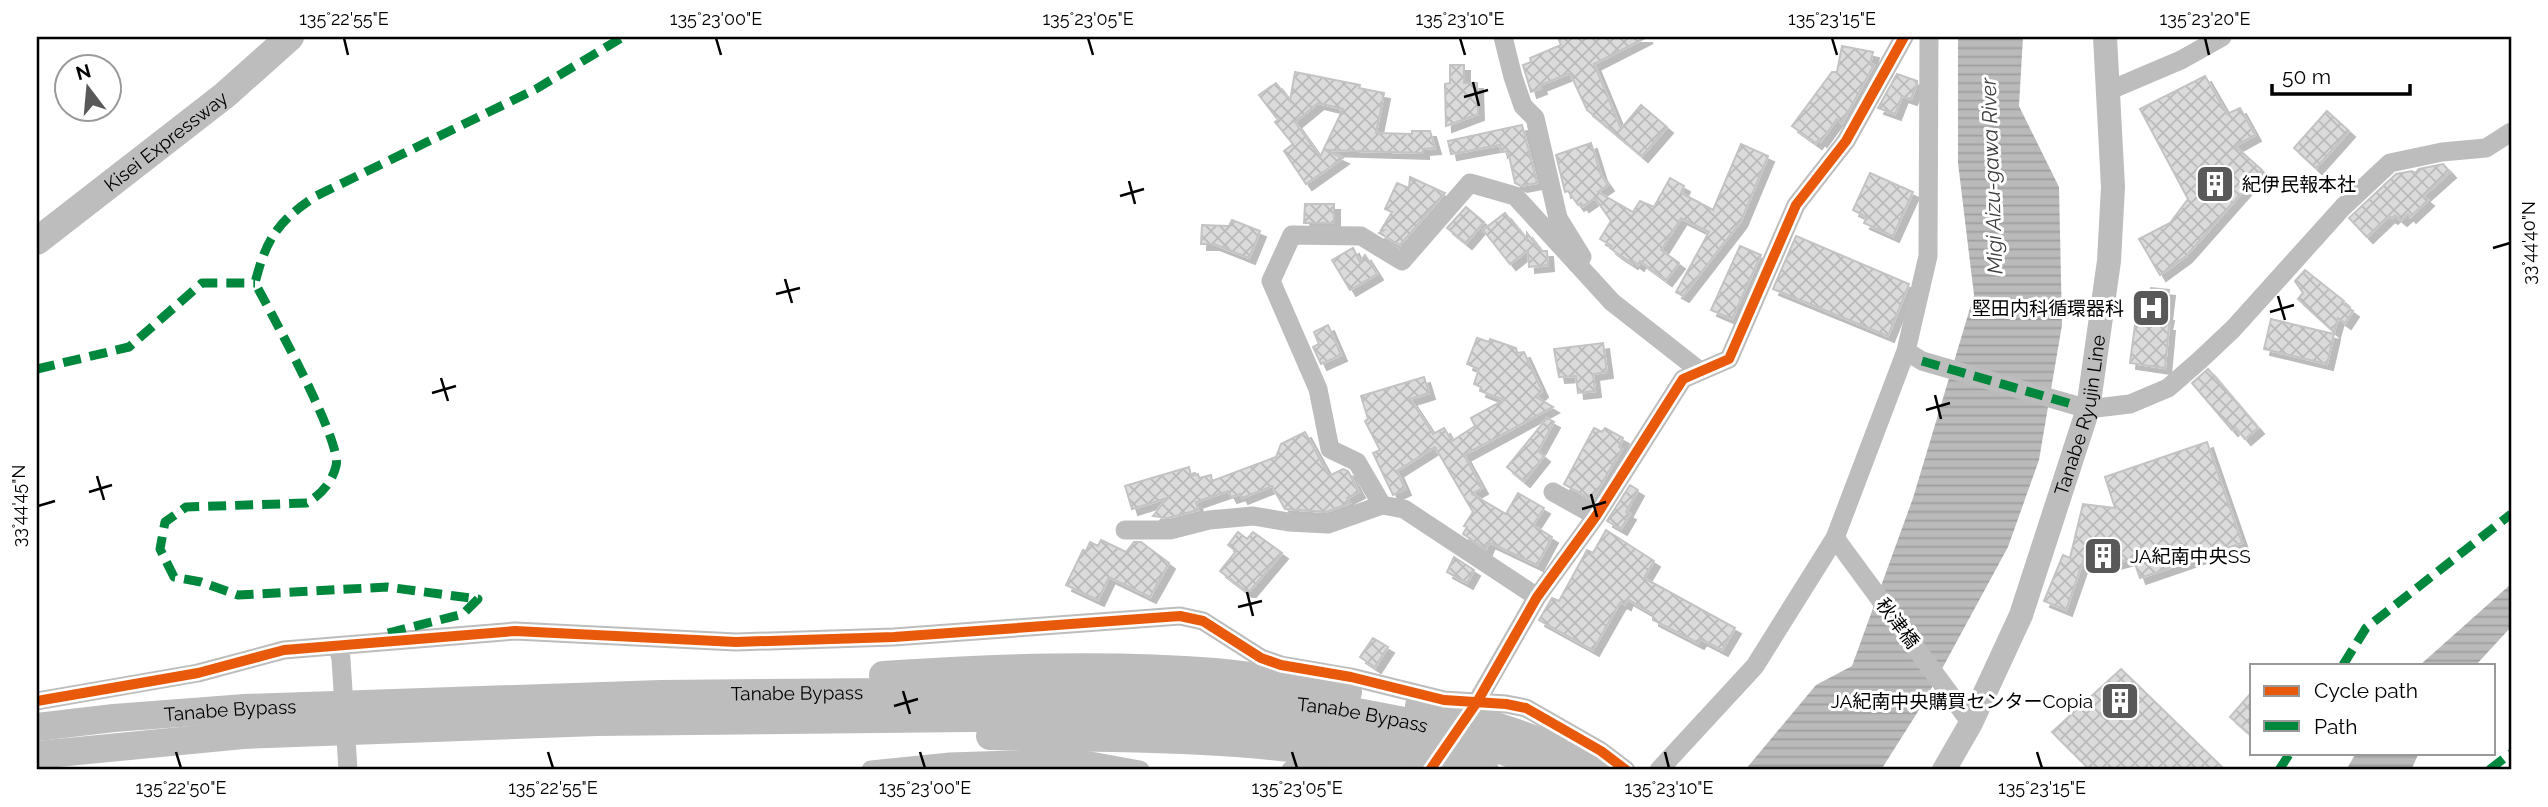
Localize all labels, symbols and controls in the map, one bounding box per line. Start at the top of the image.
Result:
text: 135°22'55"E [299,8,389,29]
text: 135°23'00"E [670,8,762,29]
text: 135°23'05"E [1042,8,1134,29]
text: 135°23'10"E [1415,8,1505,29]
text: 135°23'15"E [1788,8,1876,29]
text: 135°23'20"E [2160,8,2250,29]
north arrow [52,52,122,122]
scale bar [2272,52,2410,96]
text: N [73,59,93,84]
text: 50 m [2282,64,2331,89]
water label: Migi Aizu-gawa River [1976,77,2007,275]
street label: Kisei Expressway [100,86,232,196]
building icon: 紀伊民報本社 [2194,163,2236,205]
place label: 紀伊民報本社 [2242,173,2356,195]
text: 33°44'40"N [2518,201,2539,285]
hospital icon: 堅田内科循環器科 [2130,287,2172,329]
place label: 堅田内科循環器科 [1972,297,2124,319]
street label: Tanabe Ryujin Line [2050,334,2109,498]
text: 33°44'45"N [8,465,29,547]
building icon: JA紀南中央SS [2082,535,2124,577]
place label: JA紀南中央SS [2130,545,2251,567]
street label: 秋津橋 [1872,594,1924,652]
legend [2250,664,2496,754]
text: Cycle path [2314,678,2418,703]
building icon: JA紀南中央購買センターCopia [2099,680,2141,722]
street label: Tanabe Bypass [731,681,863,704]
place label: JA紀南中央購買センターCopia [1831,690,2093,712]
street label: Tanabe Bypass [1296,693,1431,737]
street label: Tanabe Bypass [163,695,297,725]
text: Path [2314,714,2358,739]
text: 135°22'50"E [136,777,226,798]
text: 135°22'55"E [508,777,598,798]
text: 135°23'00"E [879,777,971,798]
text: 135°23'05"E [1251,777,1343,798]
text: 135°23'10"E [1624,777,1714,798]
text: 135°23'15"E [1998,777,2086,798]

